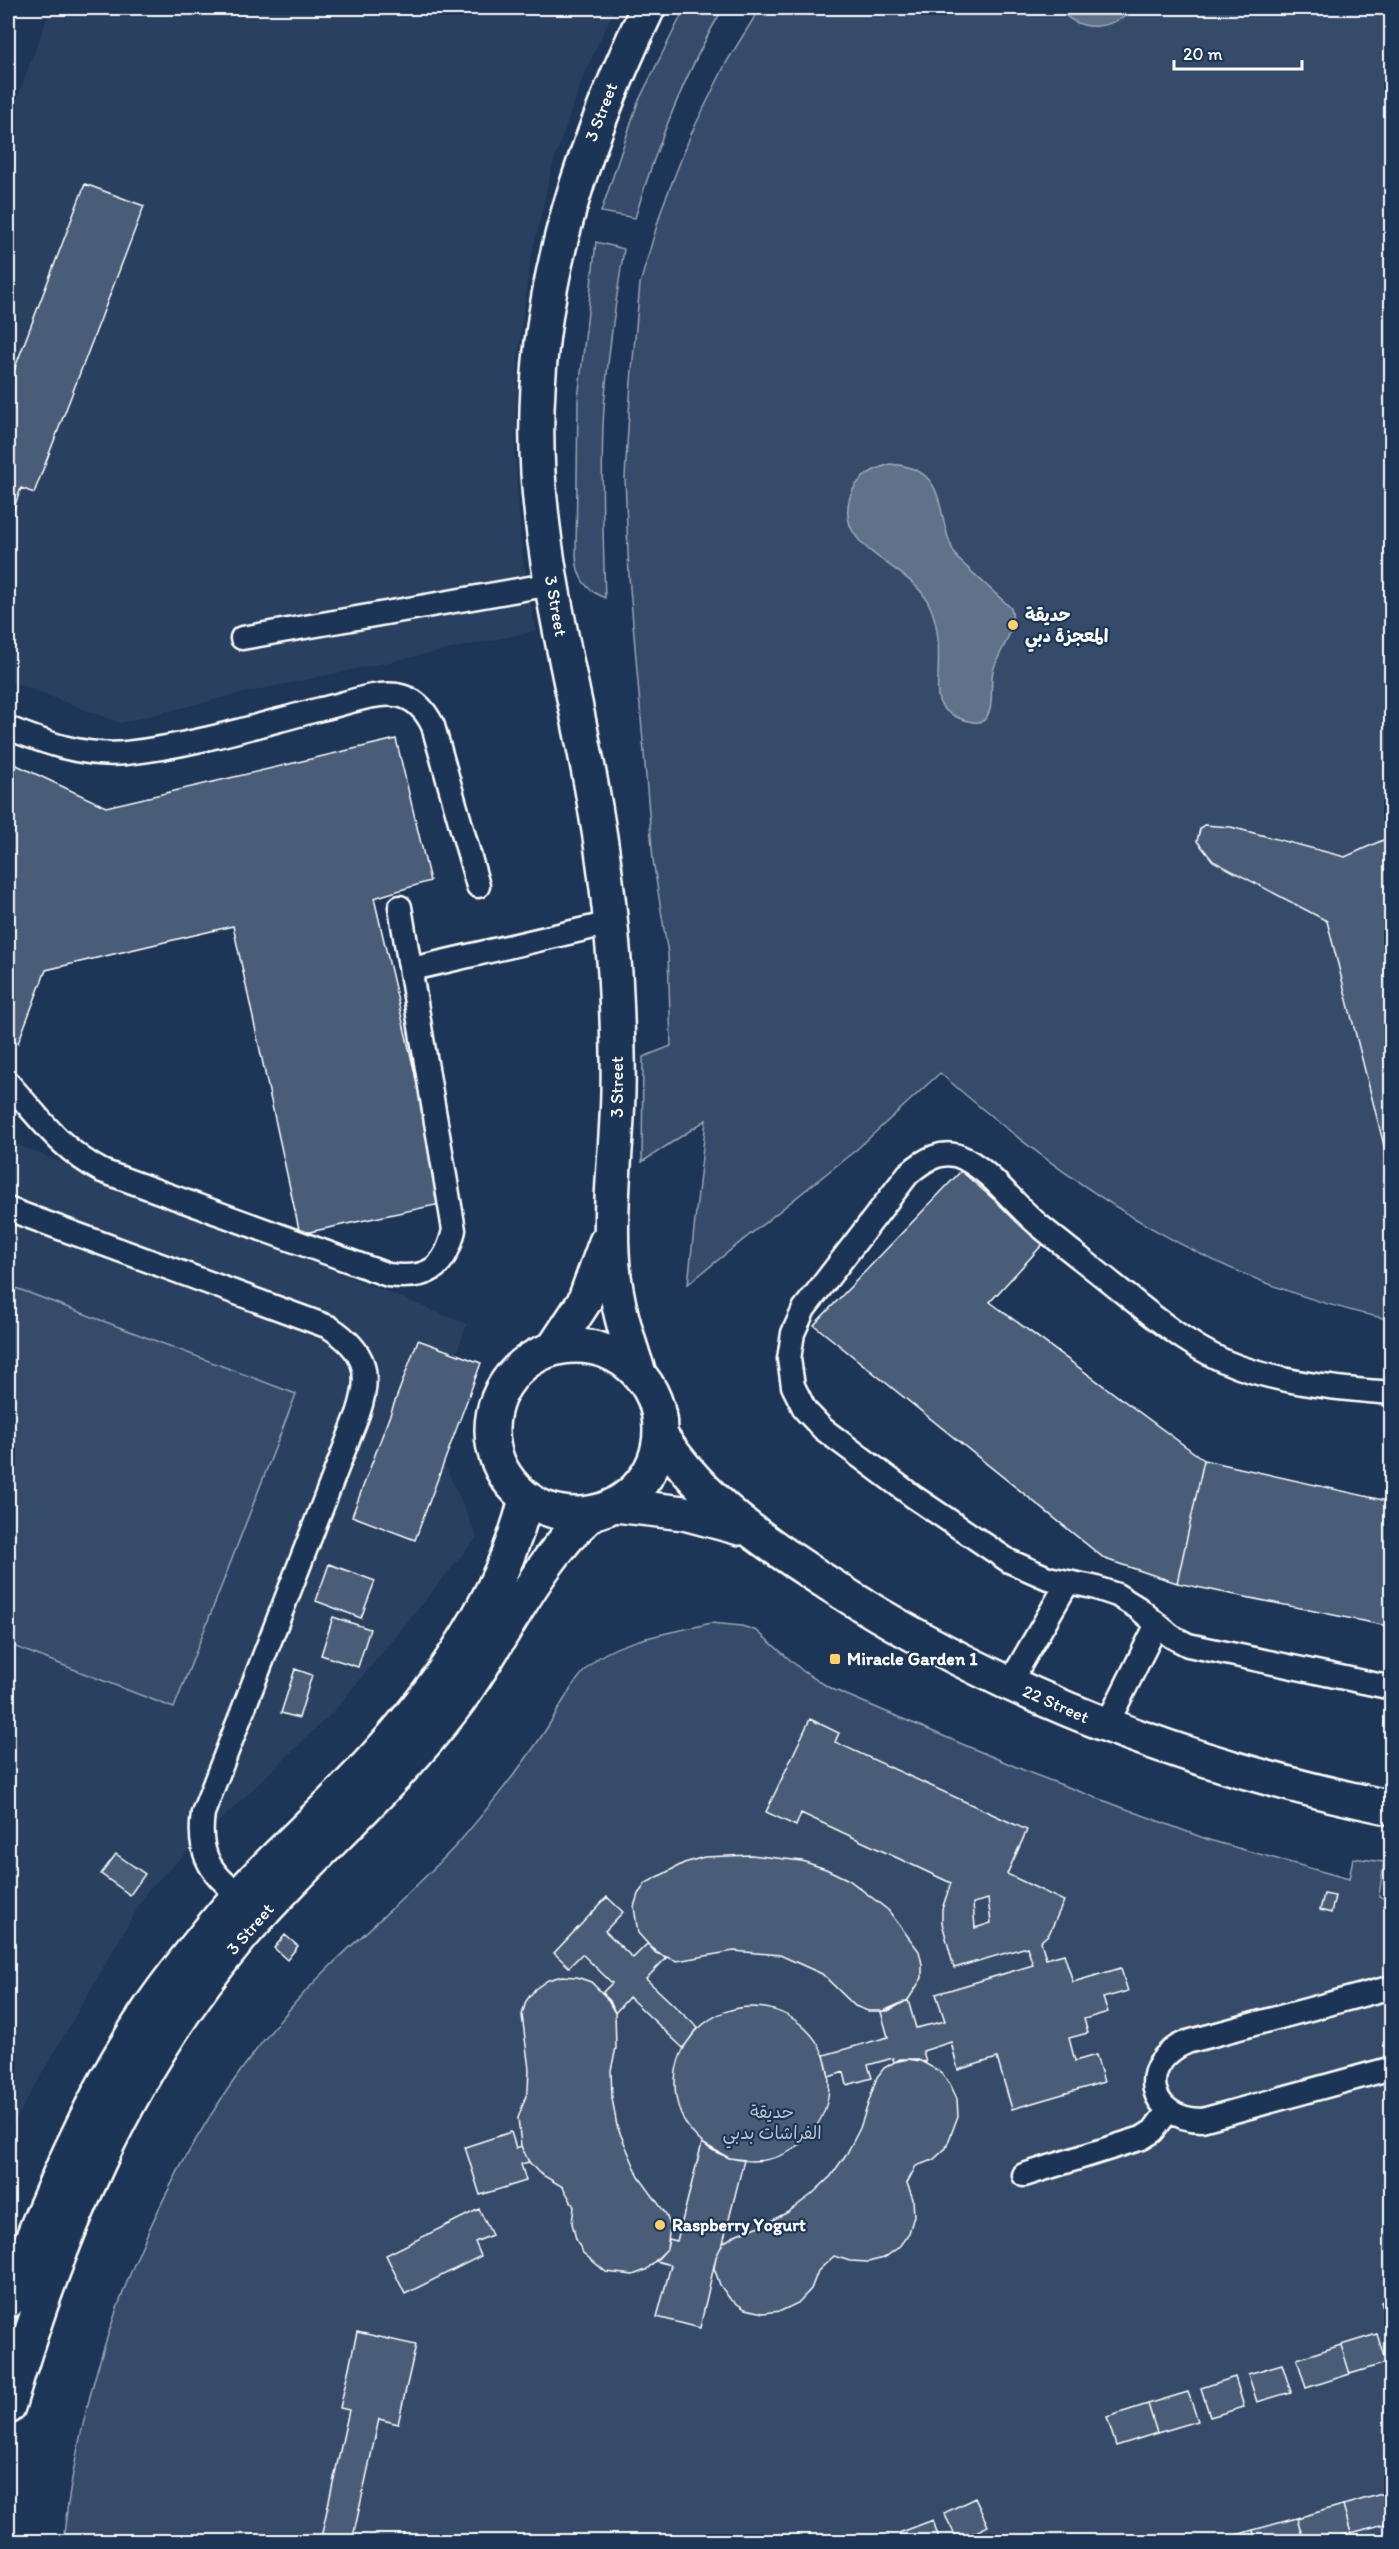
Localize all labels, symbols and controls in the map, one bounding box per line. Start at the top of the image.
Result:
scale bar [1174,33,1302,71]
text: 20 m [1183,43,1223,65]
street label: 3 Street [580,79,622,145]
street label: 3 Street [540,574,572,638]
place label: حديقة المعجزة دبي [1025,604,1108,652]
marker: حديقة المعجزة دبي [1006,618,1020,632]
street label: 3 Street [606,1056,628,1118]
place label: Miracle Garden 1 [847,1648,978,1670]
marker: Miracle Garden 1 [828,1652,842,1666]
street label: 22 Street [1019,1680,1093,1728]
street label: 3 Street [222,1898,279,1959]
park label: حديقة الفراشات بدبي [722,2101,822,2149]
place label: Raspberry Yogurt [672,2214,806,2236]
marker: Raspberry Yogurt [653,2218,667,2232]

